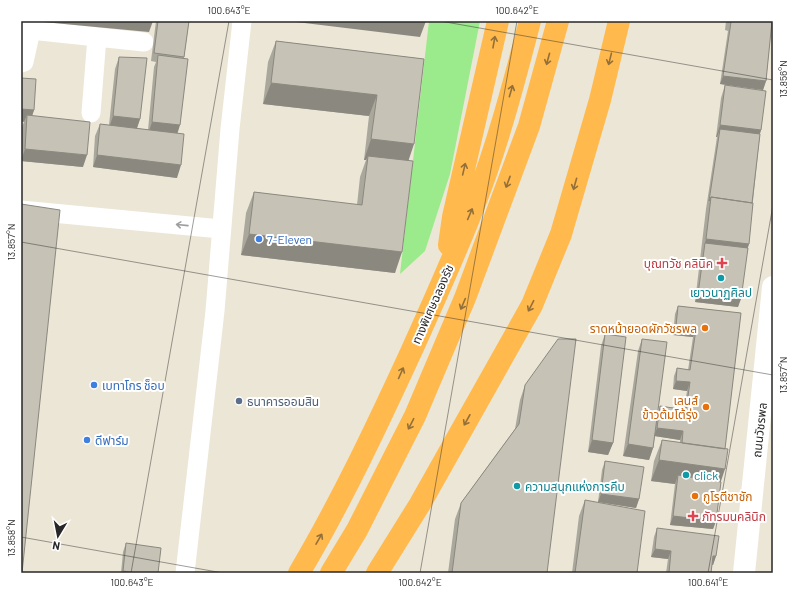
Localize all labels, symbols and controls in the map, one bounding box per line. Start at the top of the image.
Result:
text: 100.643°E [207,4,251,16]
text: 100.642°E [495,4,539,16]
one-way arrow [490,36,498,49]
one-way arrow [543,52,551,65]
one-way arrow [605,52,613,65]
text: 13.856°N [777,60,789,98]
one-way arrow [508,84,515,97]
one-way arrow [461,163,469,176]
one-way arrow [504,176,512,188]
one-way arrow [571,177,578,190]
one-way arrow [467,209,475,221]
one-way arrow [176,222,189,229]
text: 13.857°N [5,223,17,261]
place label: 7-Eleven [267,232,312,246]
marker: 7-Eleven [254,234,264,244]
place label: บุณทวัช คลินิค [644,256,713,271]
marker: บุณทวัช คลินิค [716,257,728,269]
street label: ทางพิเศษฉลองรัช [408,262,456,346]
marker: เยาวนาฏศิลป [716,273,726,283]
place label: เยาวนาฏศิลป [690,285,752,300]
one-way arrow [458,298,466,310]
one-way arrow [527,300,534,312]
place label: ราดหน้ายอดผักวัชรพล [590,321,697,335]
marker: ราดหน้ายอดผักวัชรพล [700,323,710,333]
text: 13.857°N [777,356,789,394]
one-way arrow [398,367,405,379]
place label: เบทาโกร ช็อบ [102,378,165,392]
marker: เบทาโกร ช็อบ [89,380,99,390]
place label: เลนส์ ข้าวต้มโต้รุ่ง [642,393,698,422]
place label: ธนาคารออมสิน [247,394,319,408]
marker: ธนาคารออมสิน [234,396,244,406]
marker: เลนส์ ข้าวต้มโต้รุ่ง [701,402,711,412]
street label: ถนนวัชรพล [749,402,769,458]
one-way arrow [463,413,471,425]
one-way arrow [407,417,414,429]
place label: ดีฟาร์ม [95,433,129,447]
marker: ดีฟาร์ม [82,435,92,445]
place label: click [694,468,718,482]
marker: click [681,470,691,480]
place label: ความสนุกแห่งการคีบ [525,479,625,494]
marker: ความสนุกแห่งการคีบ [512,481,522,491]
place label: กูโรตีชาชัก [703,489,753,504]
marker: กูโรตีชาชัก [690,491,700,501]
place label: ภัทรมนคลินิก [702,509,766,523]
marker: ภัทรมนคลินิก [687,510,699,522]
north arrow [38,516,78,556]
text: 13.858°N [5,519,17,557]
one-way arrow [315,533,323,545]
text: N [51,539,61,553]
text: 100.643°E [110,576,154,588]
text: 100.642°E [398,576,442,588]
text: 100.641°E [688,576,728,588]

